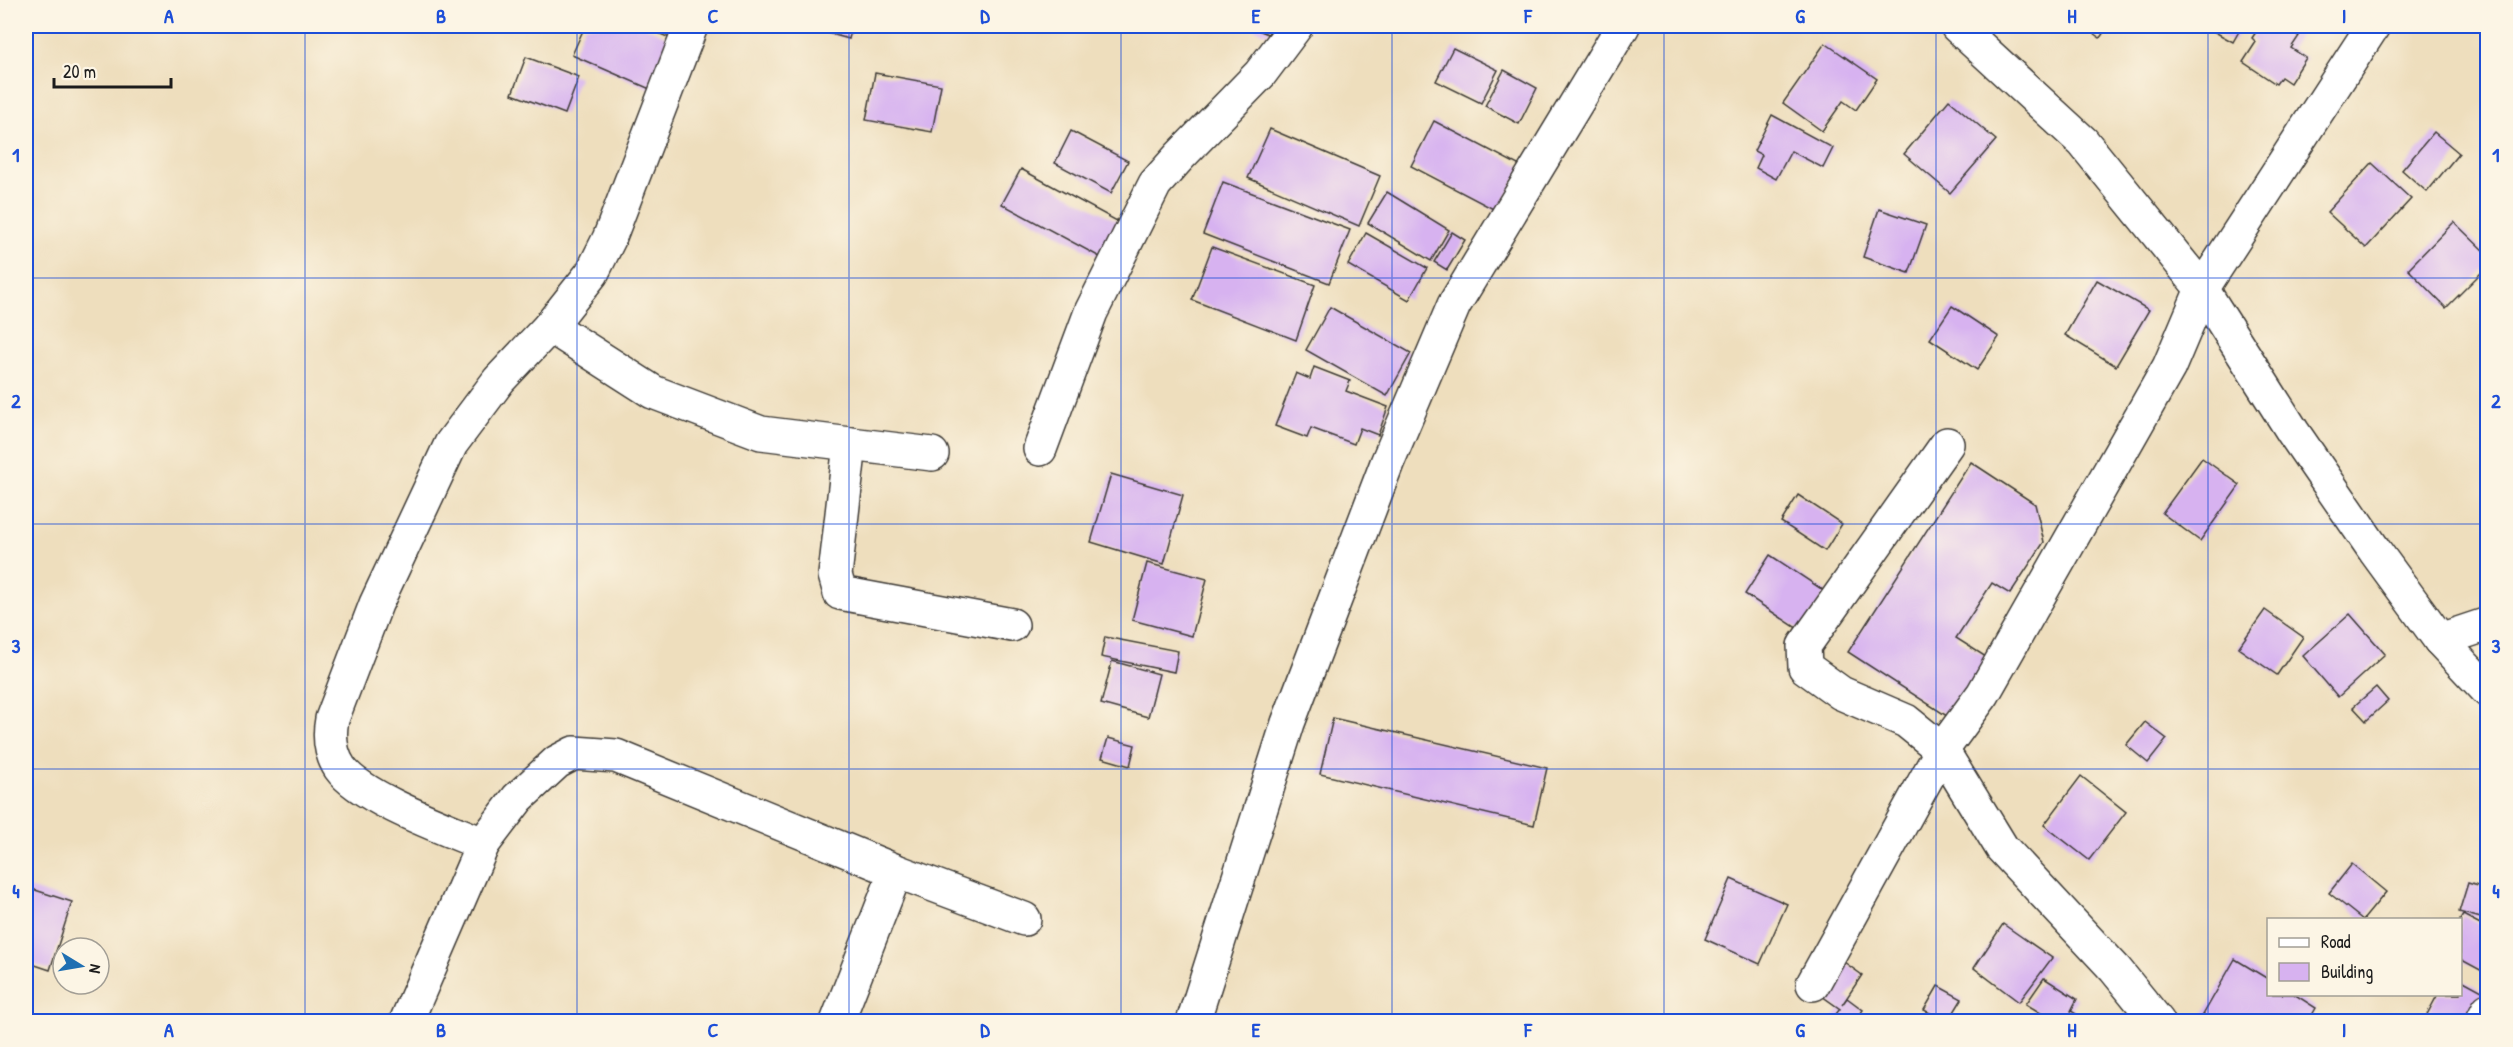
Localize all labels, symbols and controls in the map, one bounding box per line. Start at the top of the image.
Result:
text: A [164,2,174,29]
text: B [436,2,446,29]
text: C [708,2,719,29]
text: D [980,2,990,29]
text: E [1252,2,1261,29]
text: F [1523,2,1533,29]
text: G [1795,2,1805,29]
text: H [2067,2,2077,29]
text: I [2342,2,2346,29]
scale bar [54,51,171,89]
text: 20 m [63,59,96,84]
text: 1 [12,141,20,168]
text: 1 [2492,141,2500,168]
text: 2 [11,387,21,414]
text: 2 [2491,387,2501,414]
text: 3 [12,632,21,659]
text: 3 [2492,632,2501,659]
text: 4 [12,877,20,904]
text: 4 [2492,877,2500,904]
legend [2267,918,2462,996]
text: Road [2321,929,2351,954]
north arrow [51,936,111,996]
text: Building [2321,959,2373,984]
text: N [84,963,107,976]
text: A [164,1016,174,1043]
text: B [436,1016,446,1043]
text: C [708,1016,719,1043]
text: D [980,1016,990,1043]
text: E [1252,1016,1261,1043]
text: F [1523,1016,1533,1043]
text: G [1795,1016,1805,1043]
text: H [2067,1016,2077,1043]
text: I [2342,1016,2346,1043]

